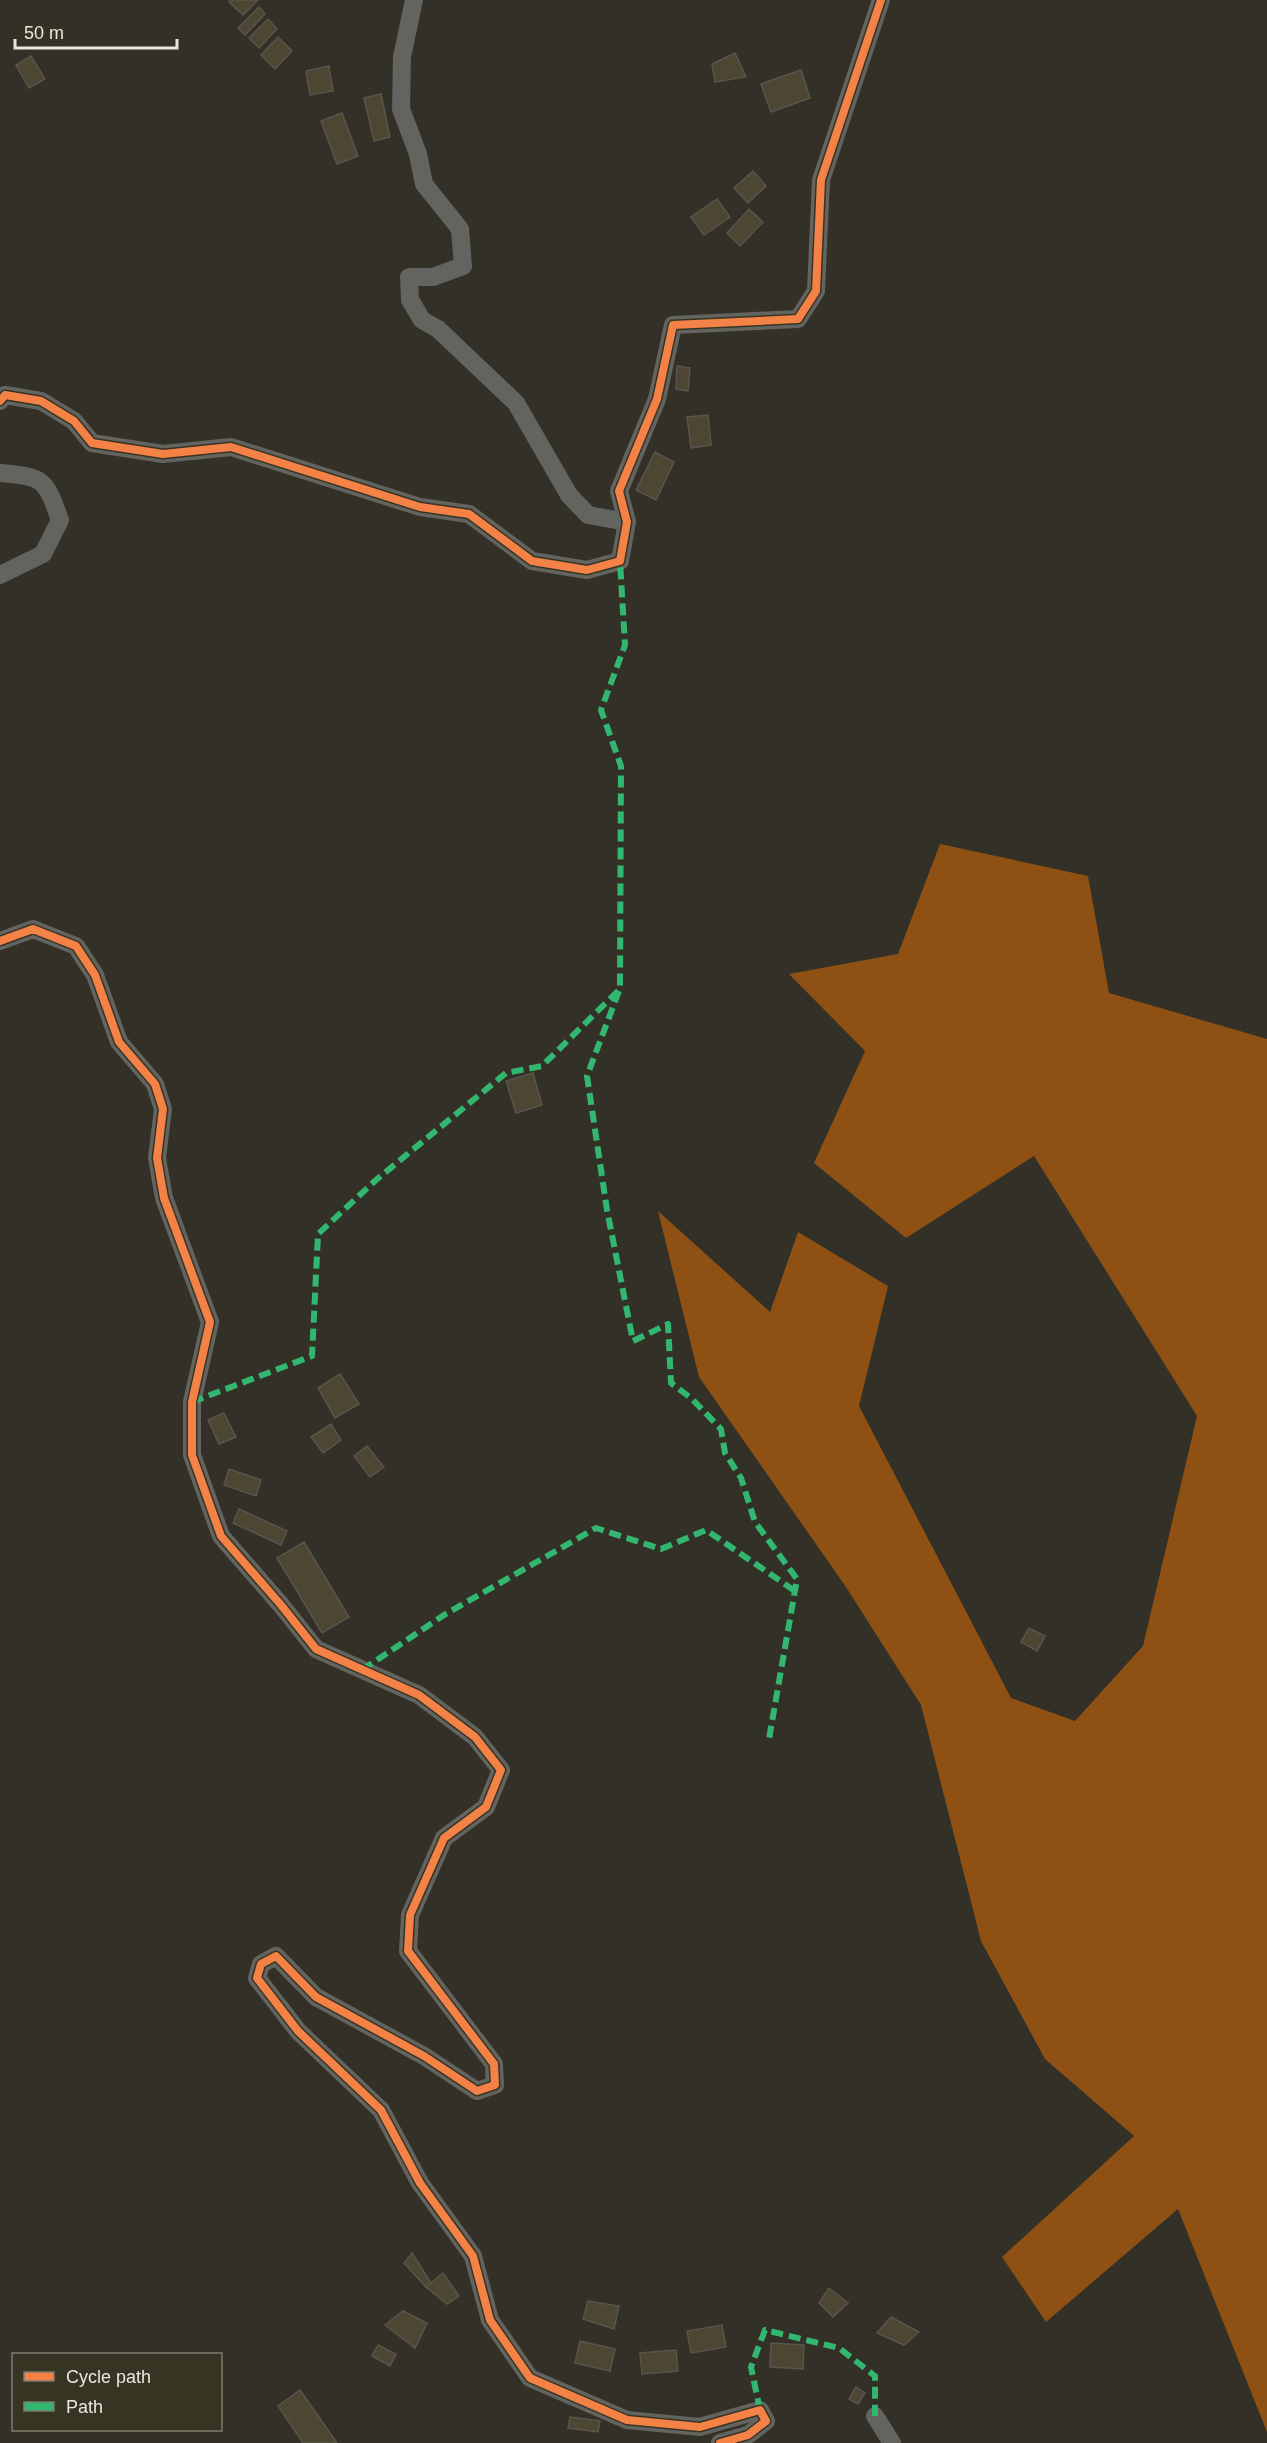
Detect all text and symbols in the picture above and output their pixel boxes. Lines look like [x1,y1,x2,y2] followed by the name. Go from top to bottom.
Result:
[15,12,177,50] scale bar
[24,23,64,43] text: 50 m
[12,2353,222,2431] legend
[66,2367,151,2387] text: Cycle path
[66,2397,103,2417] text: Path

